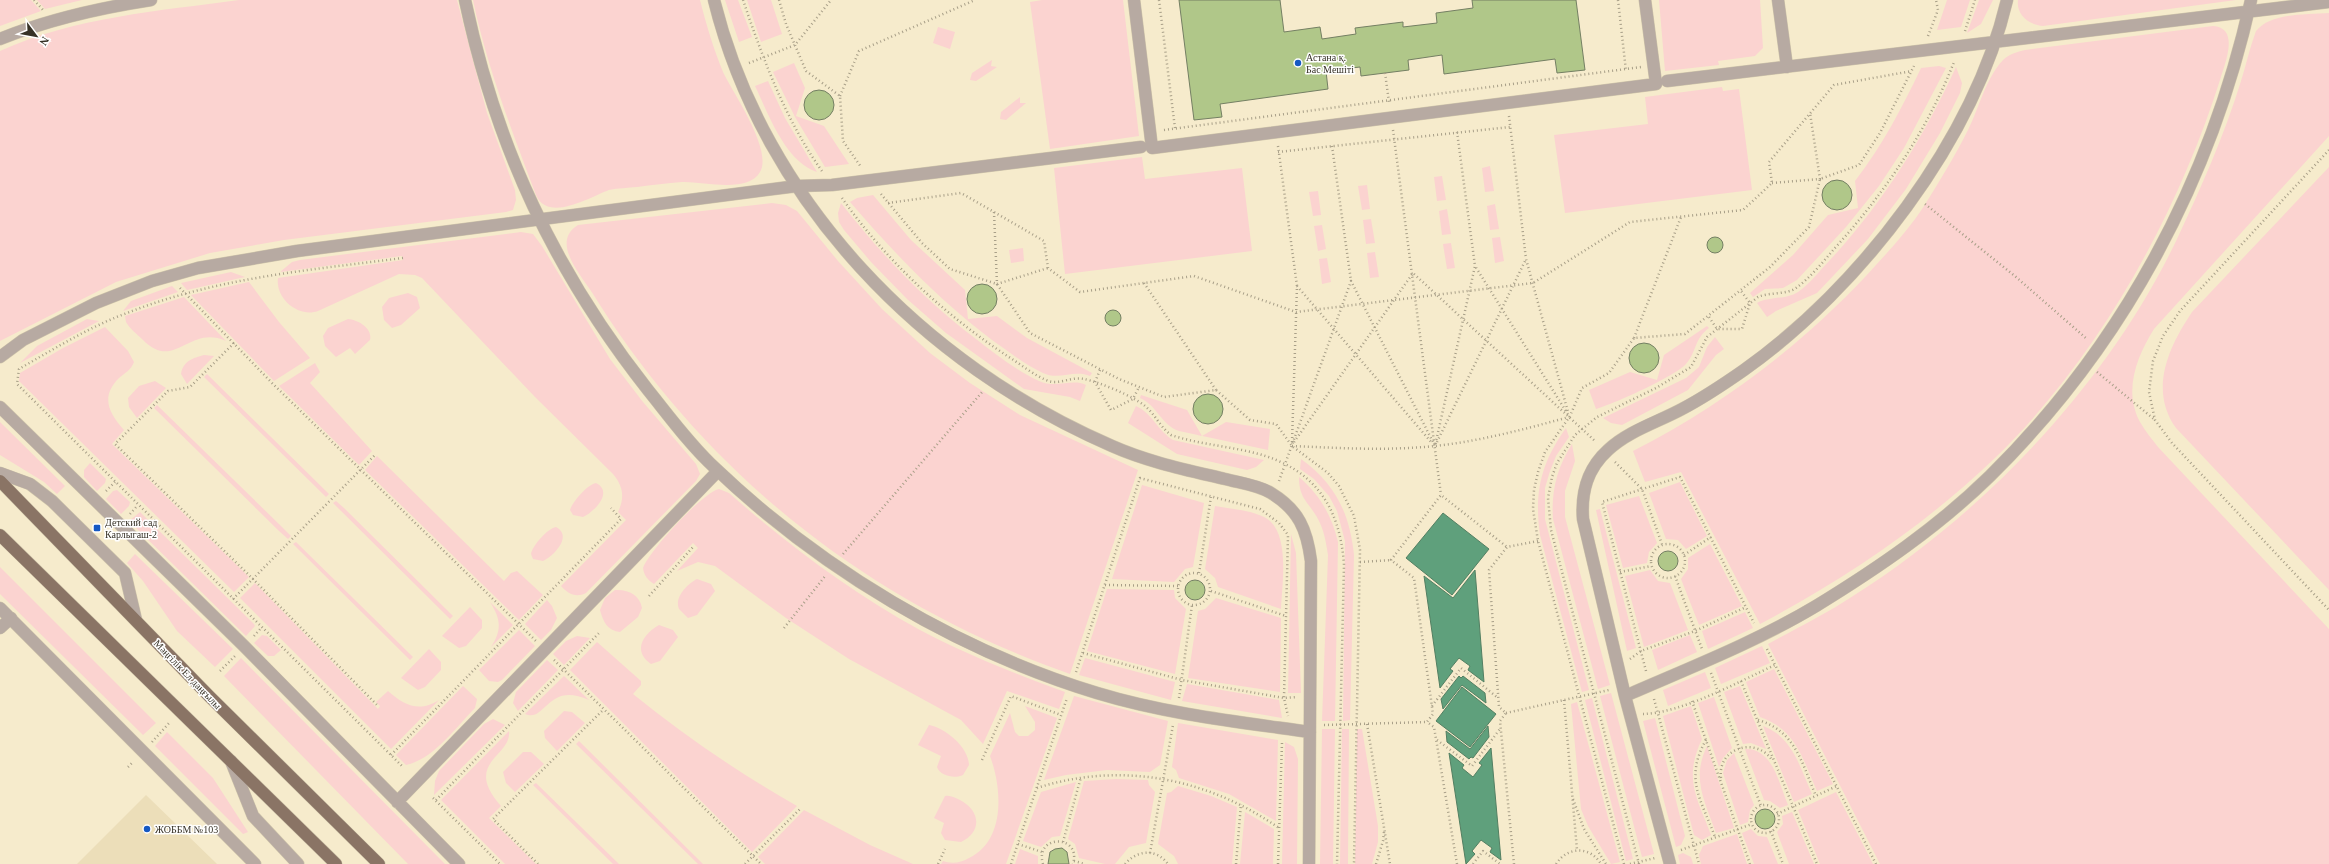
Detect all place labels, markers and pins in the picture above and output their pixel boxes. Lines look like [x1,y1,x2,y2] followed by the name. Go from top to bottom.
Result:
[1306,52,1354,75] place label: Астана қ. Бас Мешіті
[1293,58,1303,68] marker: Астана қ. Бас Мешіті
[105,517,157,540] place label: Детский сад Карлыгаш-2
[92,523,102,533] marker: Детский сад Карлыгаш-2
[142,824,152,834] marker: ЖОББМ №103
[155,824,218,835] place label: ЖОББМ №103

